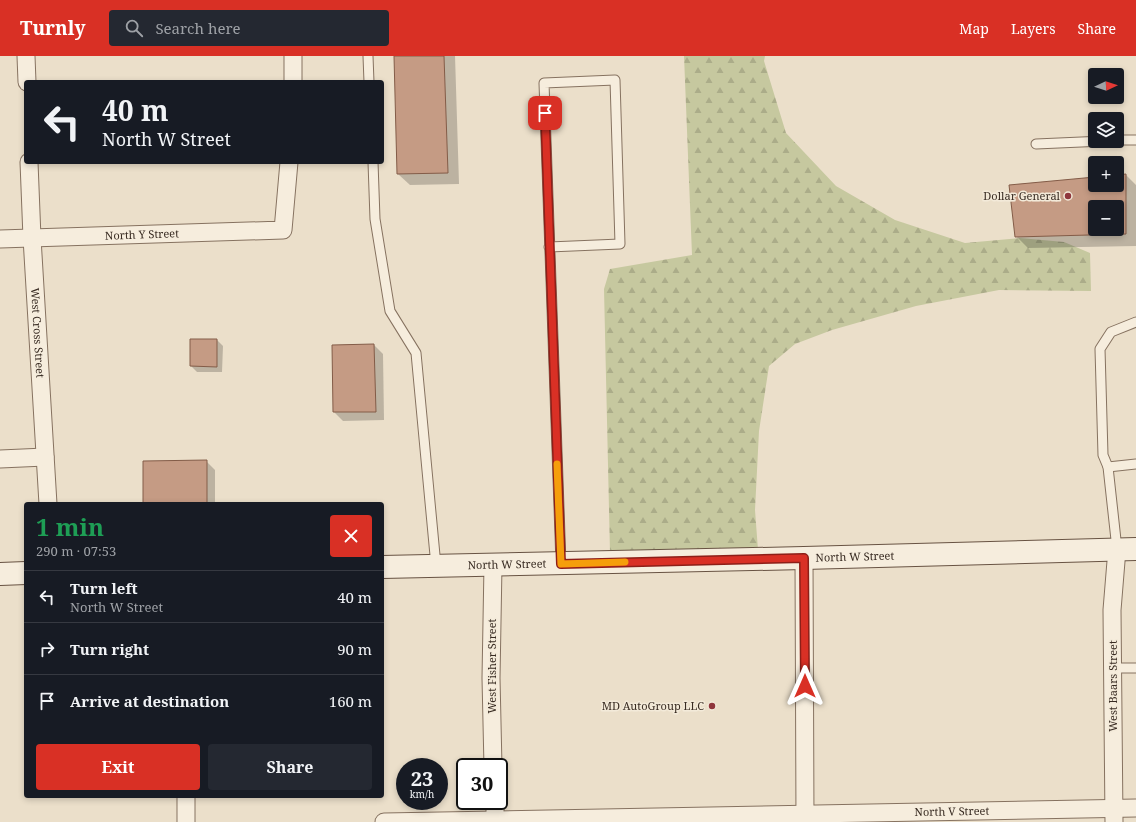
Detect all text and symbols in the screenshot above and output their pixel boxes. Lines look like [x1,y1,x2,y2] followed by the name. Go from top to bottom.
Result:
[109,10,389,46] search box
[20,15,85,41] text: Turnly
[123,17,145,39] icon: search
[155,18,241,38] text: Search here
[959,19,989,38] text: Map
[1011,19,1056,38] text: Layers
[1078,19,1116,38] text: Share
[1088,68,1124,104] north arrow
[1088,68,1124,236] map controls
[102,91,169,129] text: 40 m
[36,96,88,148] icon: left
[528,96,562,130] pin
[534,102,556,124] icon: arrive
[1088,112,1124,148] button: layers
[102,127,231,151] text: North W Street
[1088,156,1124,192] button: +
[983,188,1061,203] place label: Dollar General
[1063,191,1073,201] marker: Dollar General
[1088,200,1124,236] button: −
[105,225,179,243] street label: North Y Street
[28,287,48,378] street label: West Cross Street
[36,510,104,543] text: 1 min
[330,515,372,557] button: close
[36,542,116,560] text: 290 m · 07:53
[815,548,895,565] street label: North W Street
[467,555,547,572] street label: North W Street
[70,578,138,598] text: Turn left
[36,586,58,608] icon: left
[337,587,372,607] text: 40 m
[70,598,163,616] text: North W Street
[484,618,499,714] street label: West Fisher Street
[36,638,58,660] icon: right
[70,639,149,659] text: Turn right
[337,639,372,659] text: 90 m
[1105,640,1120,732] street label: West Baars Street
[784,665,826,707] position arrow
[36,690,58,712] icon: arrive
[70,691,229,711] text: Arrive at destination
[329,691,372,711] text: 160 m
[602,698,704,713] place label: MD AutoGroup LLC
[707,701,717,711] marker: MD AutoGroup LLC
[36,744,200,790] button: Exit
[208,744,372,790] button: Share
[456,758,508,810] speed limit sign: 30
[411,765,433,792] text: 23
[410,787,434,801] text: km/h
[914,803,990,819] street label: North V Street

